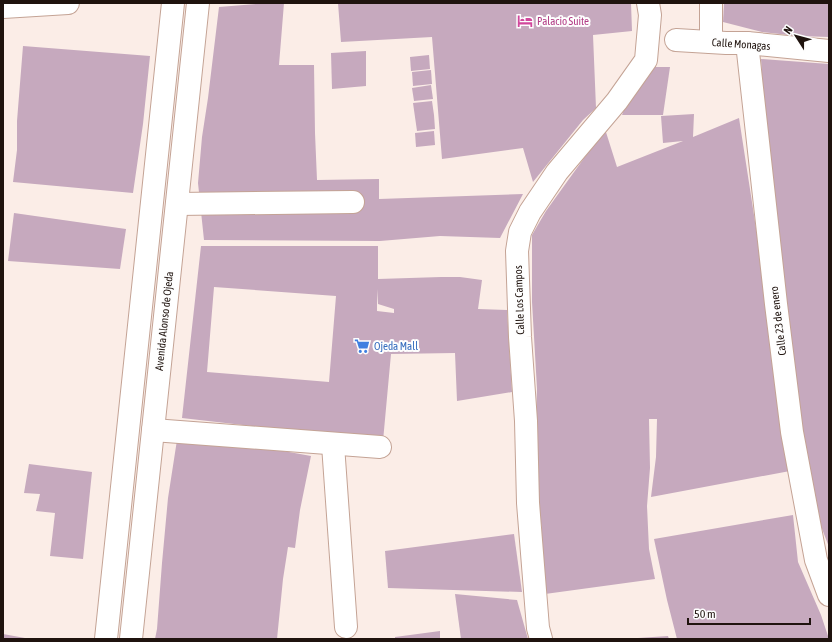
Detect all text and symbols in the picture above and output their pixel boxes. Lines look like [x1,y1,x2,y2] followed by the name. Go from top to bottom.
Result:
[516,12,534,30] hotel icon: Palacio Suite
[537,15,589,27] place label: Palacio Suite
[776,16,816,56] north arrow
[781,24,795,36] text: N
[711,36,771,52] street label: Calle Monagas
[512,265,526,335] street label: Calle Los Campos
[153,271,175,371] street label: Avenida Alonso de Ojeda
[768,286,788,356] street label: Calle 23 de enero
[353,337,371,355] supermarket icon: Ojeda Mall
[374,340,418,352] place label: Ojeda Mall
[688,600,810,626] scale bar
[694,607,716,621] text: 50 m

